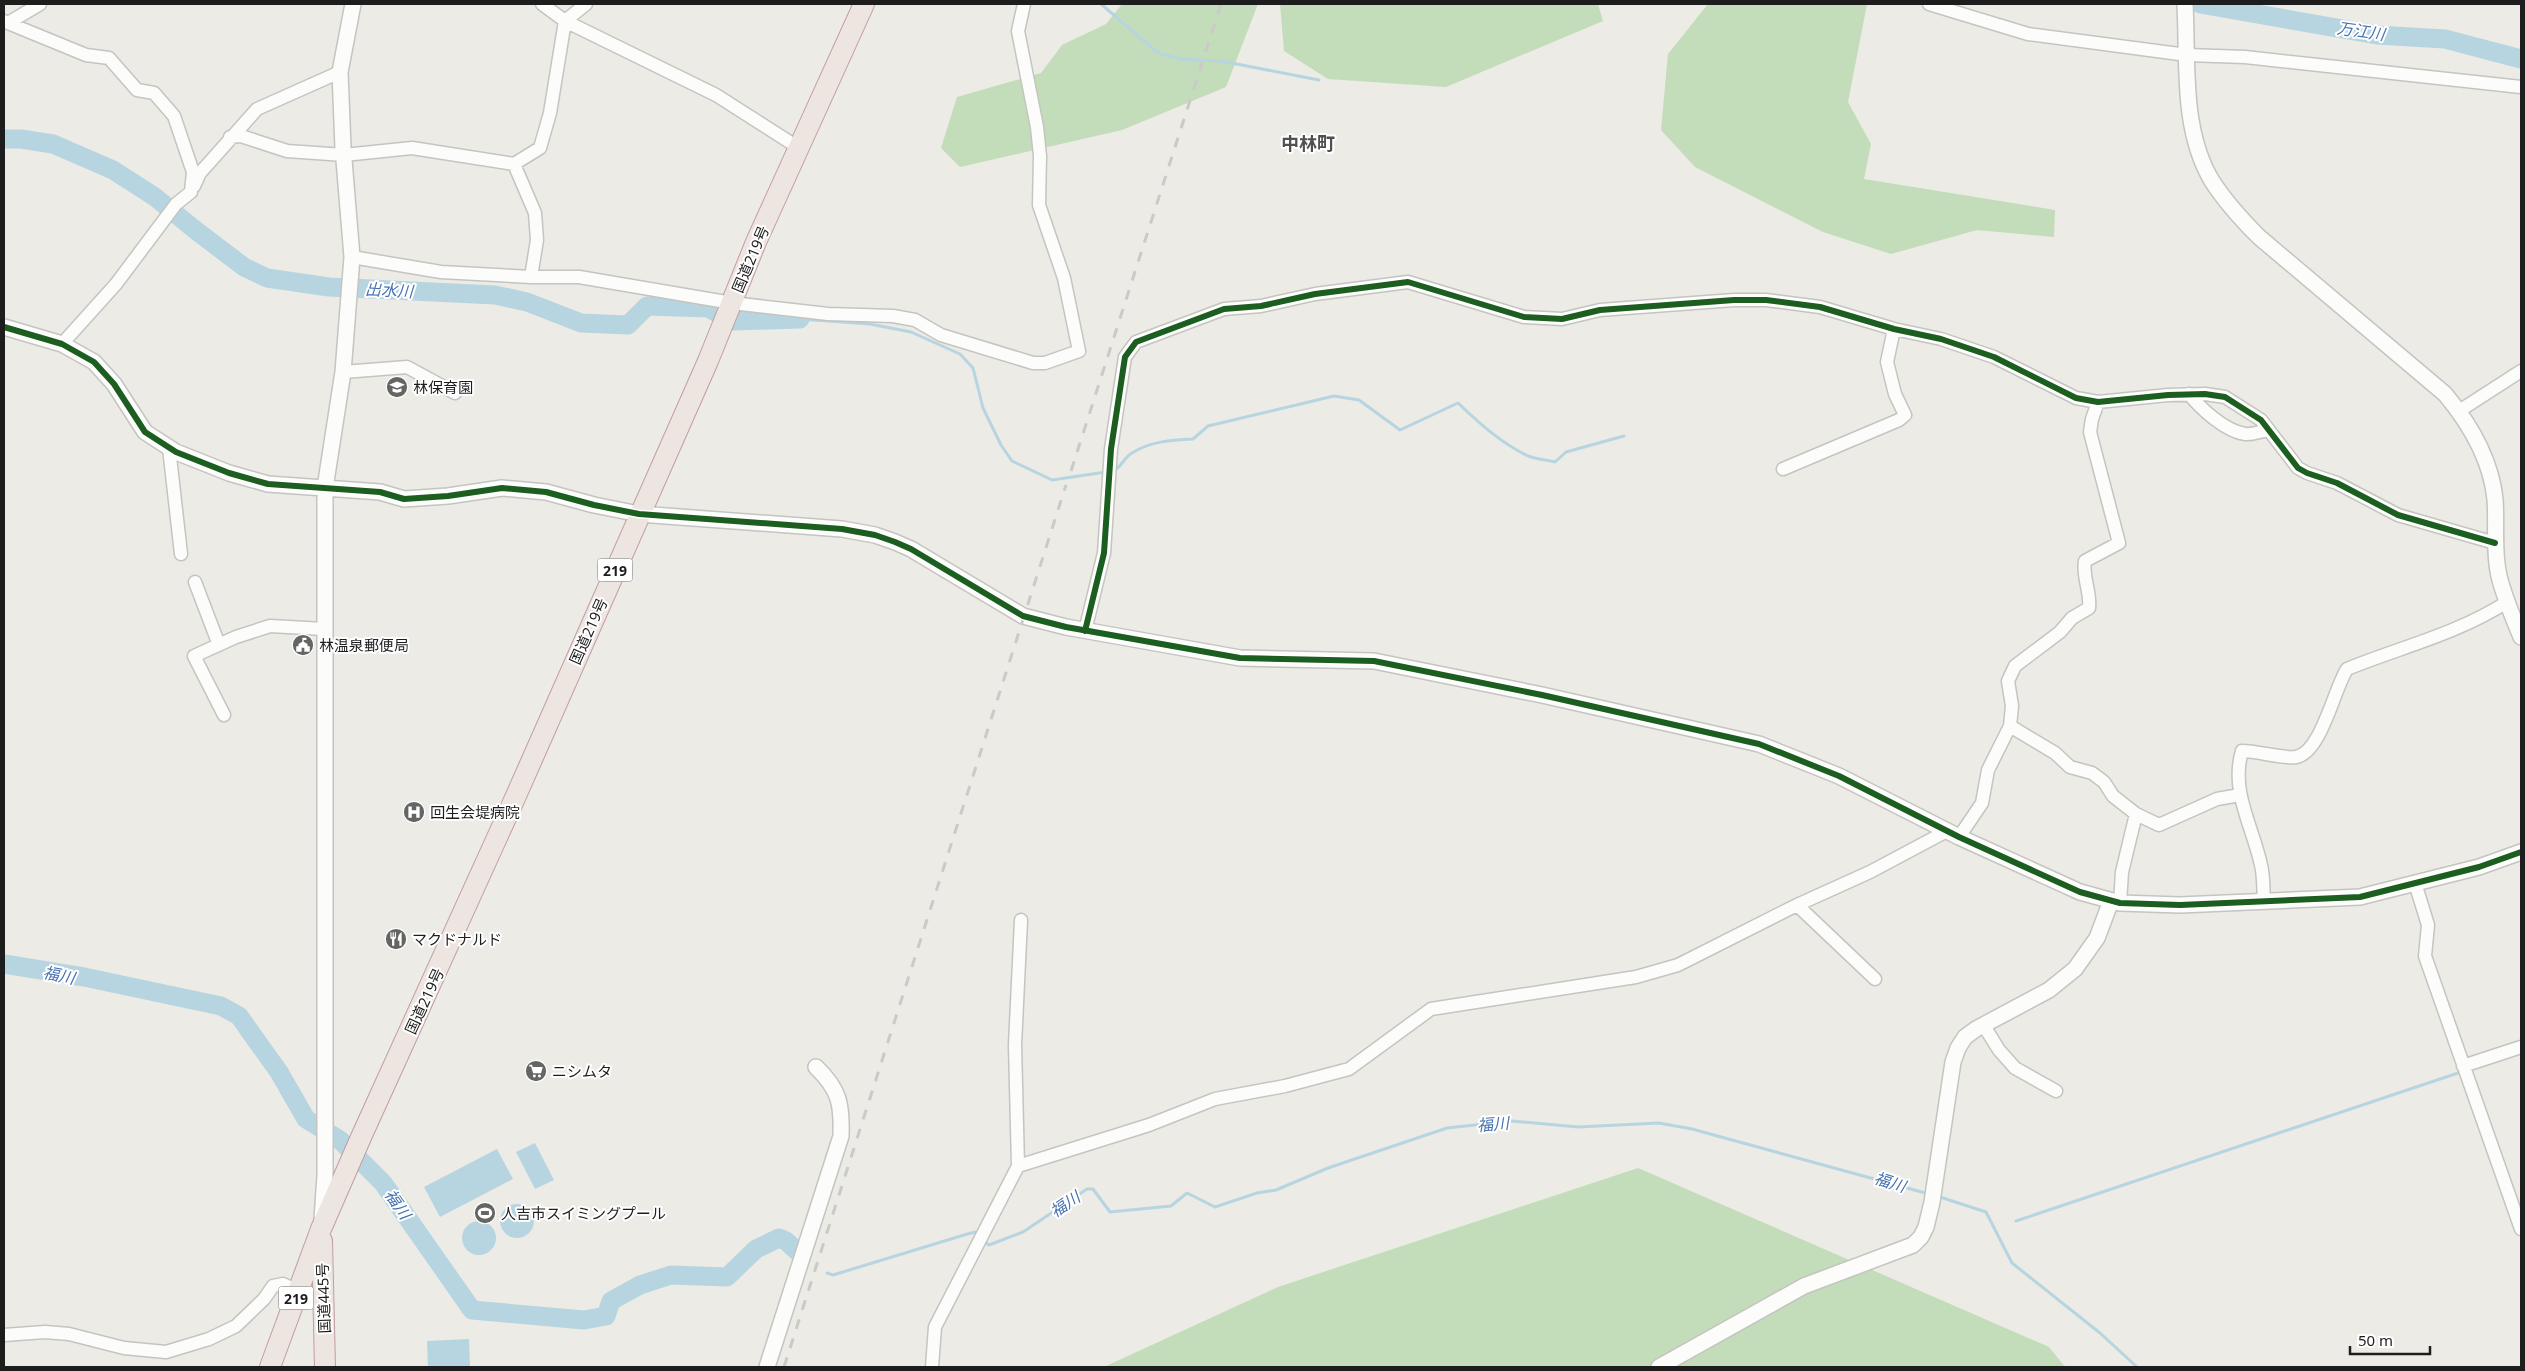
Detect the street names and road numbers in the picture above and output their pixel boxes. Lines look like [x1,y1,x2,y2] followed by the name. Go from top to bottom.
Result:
[727,223,773,295] street label: 国道219号
[598,558,632,582] road number: 219
[564,595,612,667] street label: 国道219号
[400,965,448,1037] street label: 国道219号
[312,1262,334,1334] street label: 国道445号
[278,1286,314,1310] road number: 219

